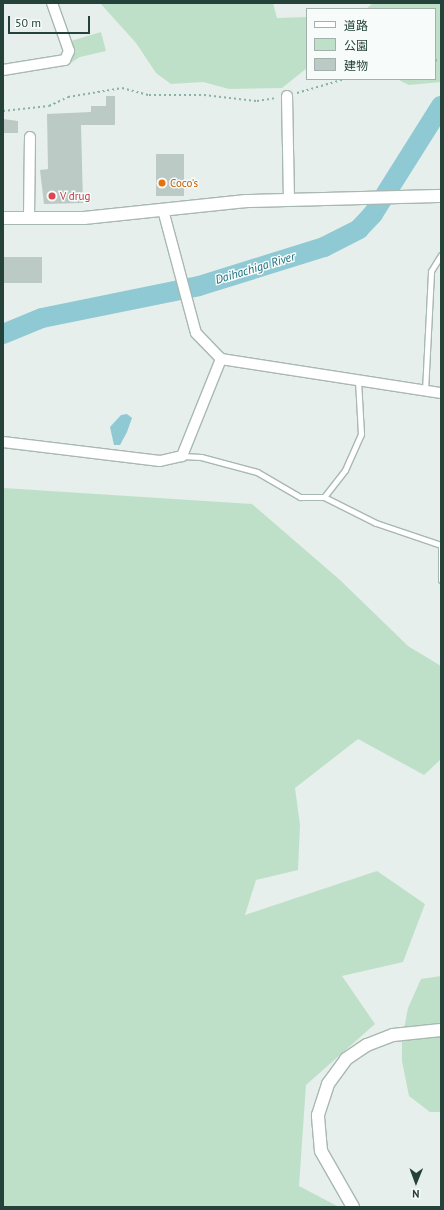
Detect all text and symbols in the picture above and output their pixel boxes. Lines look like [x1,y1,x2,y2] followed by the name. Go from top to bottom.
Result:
[10,8,92,34] scale bar
[306,8,436,80] legend
[15,15,41,30] text: 50 m
[344,18,368,33] text: 道路
[344,38,368,53] text: 公園
[344,58,368,73] text: 建物
[170,176,198,190] place label: Coco's
[157,178,167,188] marker: Coco's
[60,189,91,203] place label: V drug
[47,191,57,201] marker: V drug
[213,249,297,287] water label: Daihachiga River
[396,1162,436,1202] north arrow
[412,1187,420,1201] text: N

